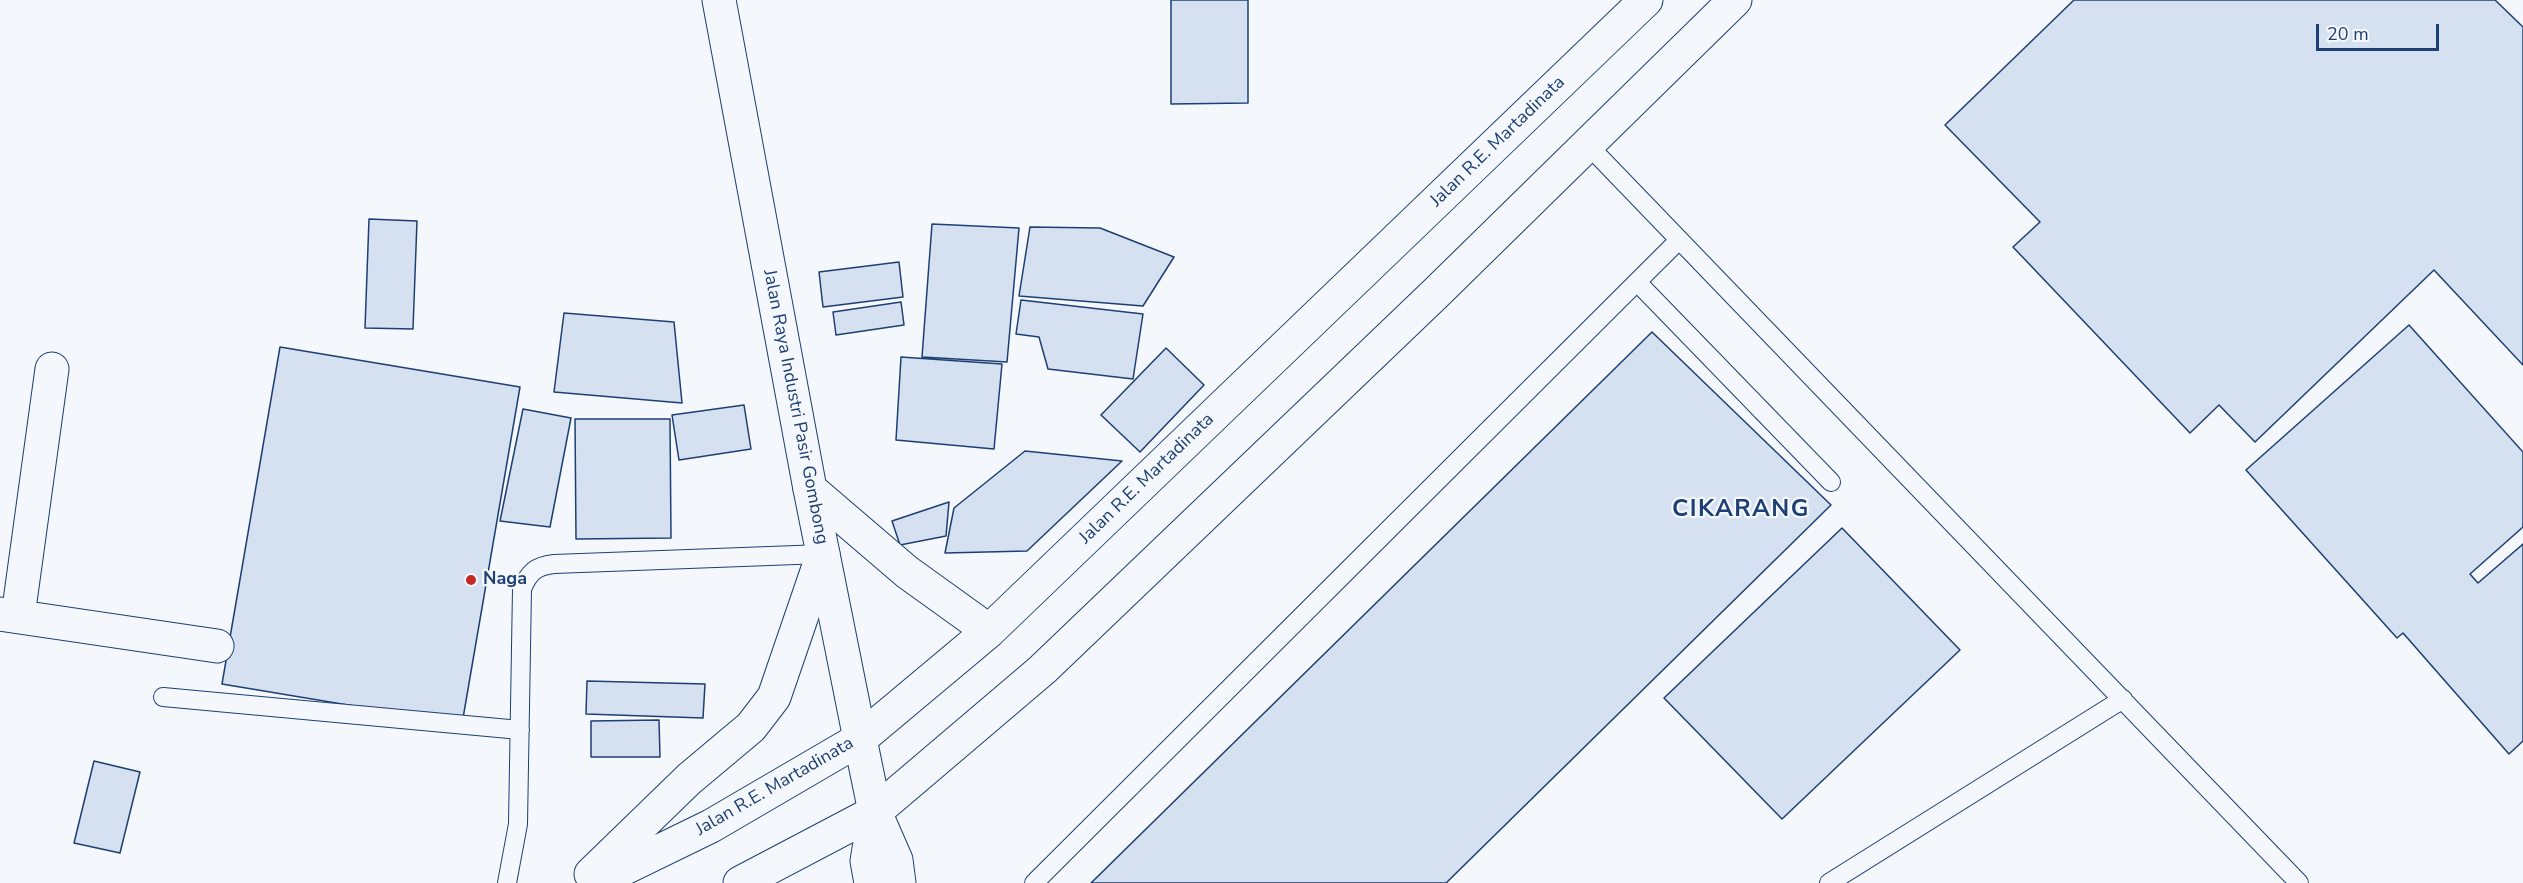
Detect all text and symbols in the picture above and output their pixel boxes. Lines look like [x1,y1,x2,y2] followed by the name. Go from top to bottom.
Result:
[2319,12,2442,50] scale bar
[2327,22,2369,46] text: 20 m
[1426,72,1570,212] street label: Jalan R.E. Martadinata
[758,268,832,546] street label: Jalan Raya Industri Pasir Gombong
[1075,409,1219,549] street label: Jalan R.E. Martadinata
[1672,496,1810,524] district label: CIKARANG
[483,569,527,591] place label: Naga
[464,573,478,587] marker: Naga
[692,733,858,841] street label: Jalan R.E. Martadinata

